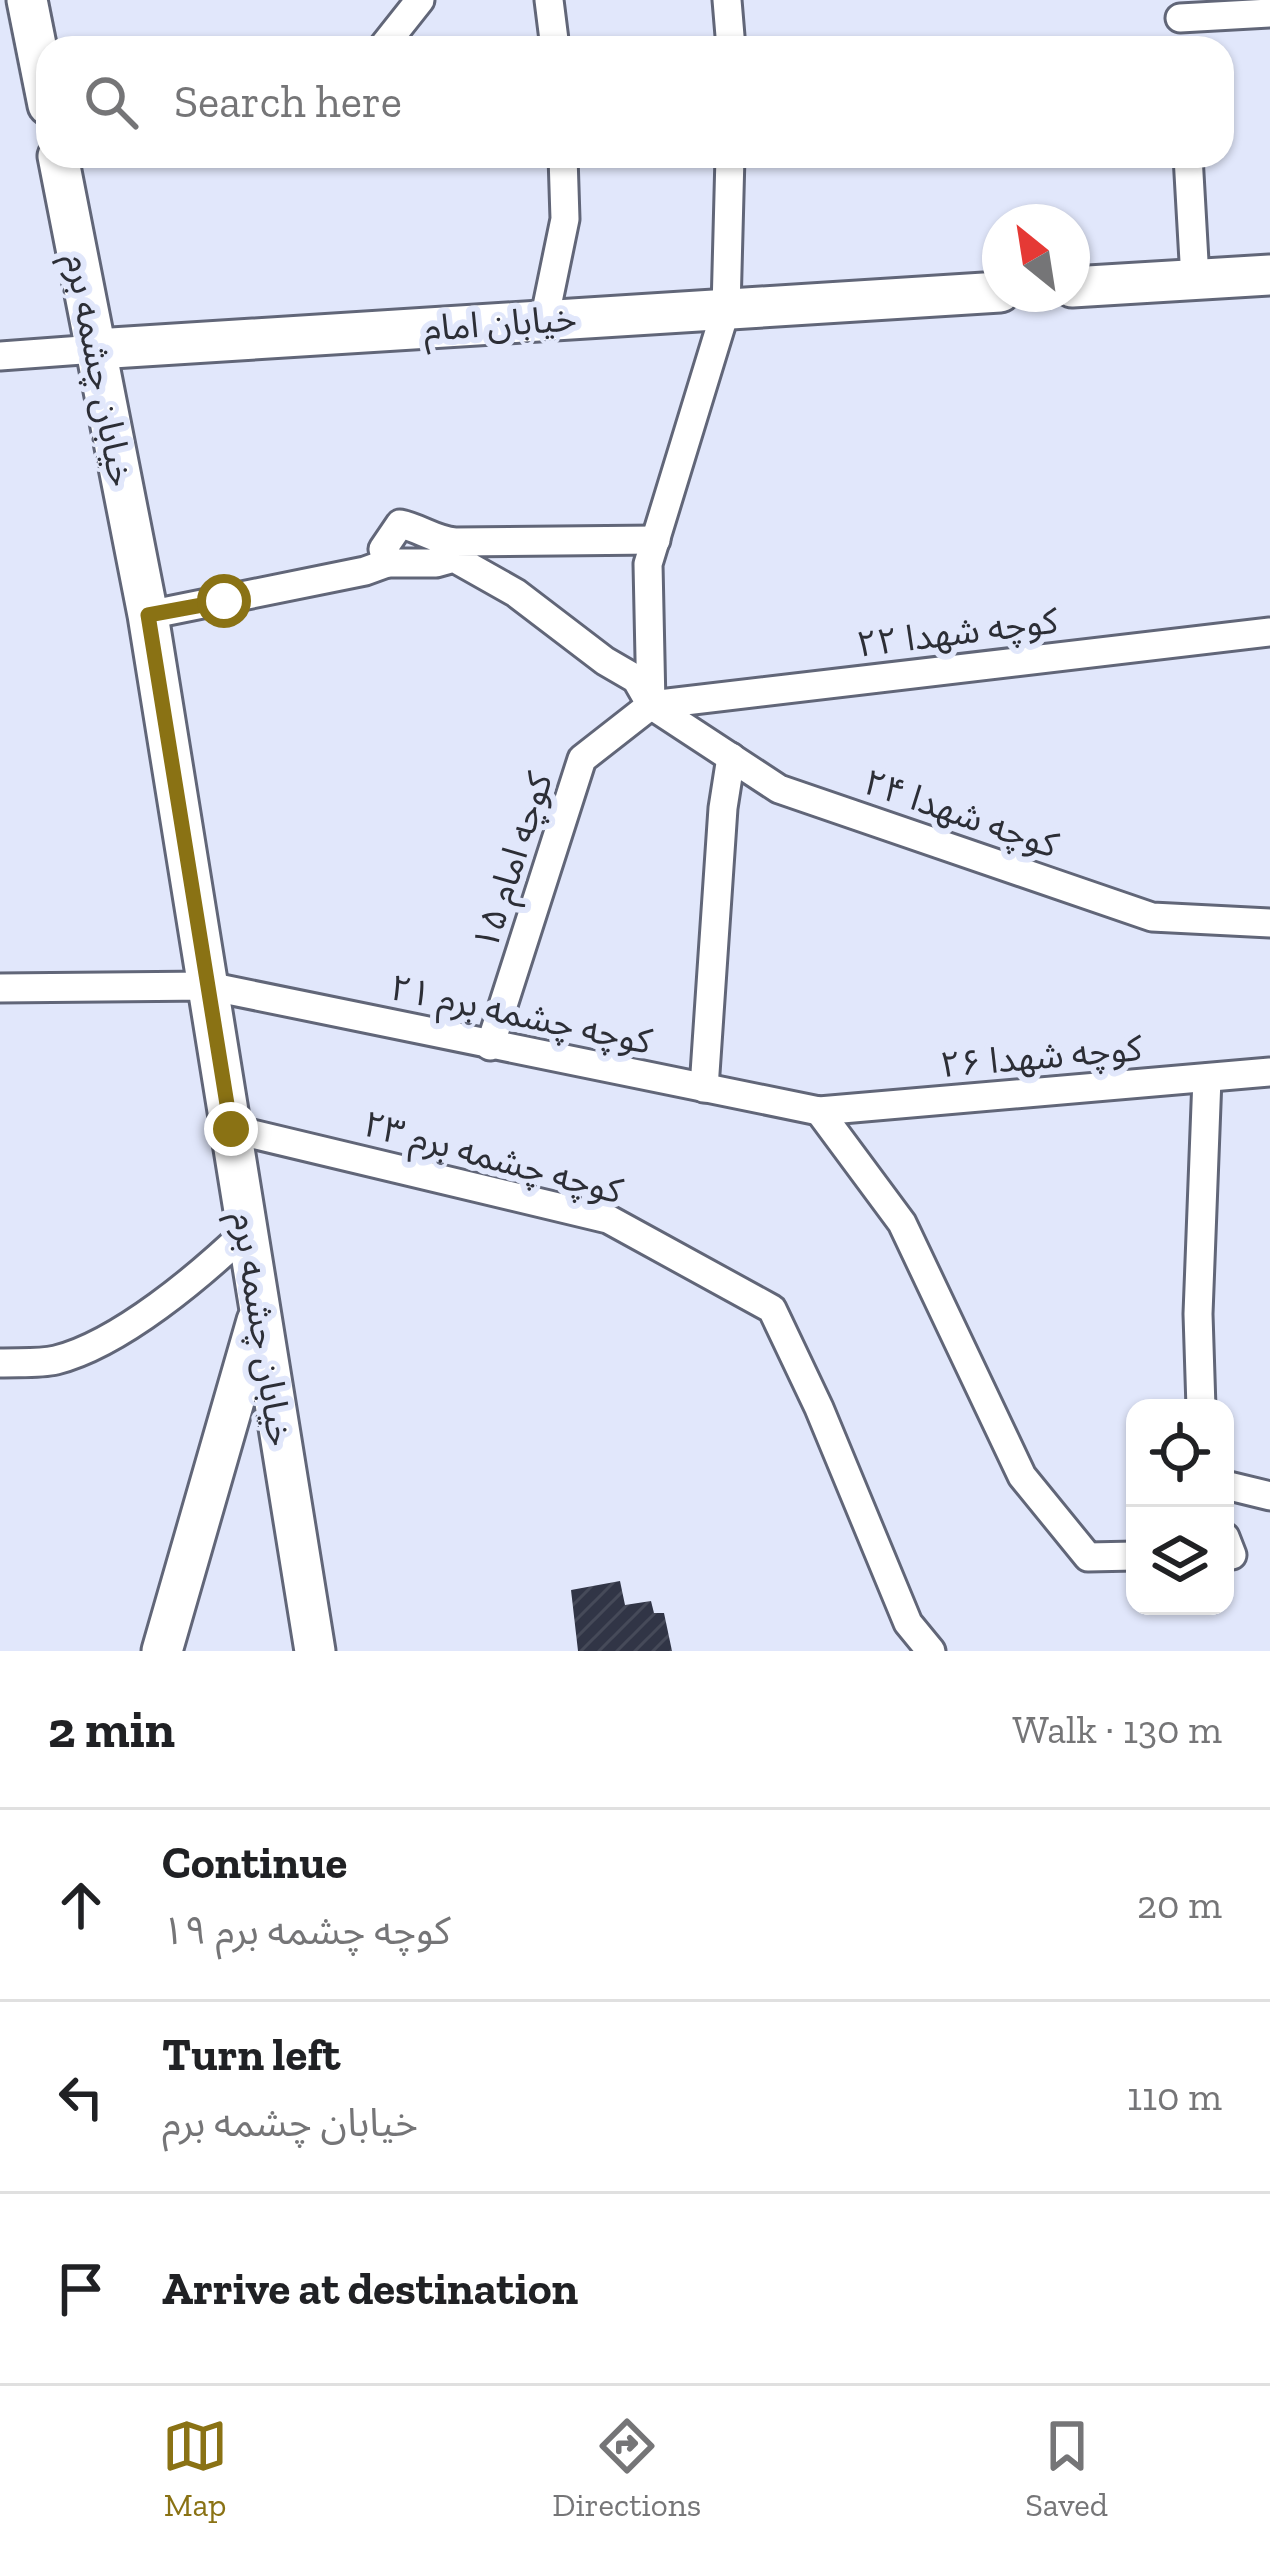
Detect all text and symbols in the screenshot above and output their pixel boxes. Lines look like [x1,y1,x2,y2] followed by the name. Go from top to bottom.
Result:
[36,36,1234,168] search box
[78,69,144,135] icon: search
[174,75,402,129] text: Search here
[982,204,1090,312] north arrow
[50,250,144,491] street label: خیابان چشمه برم
[422,296,578,356] street label: خیابان امام
[197,574,251,628] route start
[854,598,1061,668] street label: کوچه شهدا ۲۲
[858,760,1065,869] street label: کوچه شهدا ۲۴
[463,766,567,957] street label: کوچه امام ۱۵
[385,965,657,1069] street label: کوچه چشمه برم ۲۱
[938,1026,1145,1088] street label: کوچه شهدا ۲۶
[204,1102,258,1156] route end
[357,1102,628,1218] street label: کوچه چشمه برم ۲۳
[217,1209,303,1450] street label: خیابان چشمه برم
[1126,1399,1234,1615] map controls
[1126,1399,1234,1507] button: locate
[1126,1507,1234,1615] button: layers
[48,1699,175,1760] text: 2 min
[1012,1706,1222,1753] text: Walk · 130 m
[162,1836,347,1890] text: Continue
[48,1872,114,1938] icon: ahead
[1137,1881,1222,1928] text: 20 m
[162,1907,450,1954] text: کوچه چشمه برم ۱۹
[162,2028,340,2082] text: Turn left
[48,2064,114,2130] icon: left
[1127,2073,1222,2120] text: 110 m
[162,2099,418,2146] text: خیابان چشمه برم
[48,2256,114,2322] icon: arrive
[162,2262,578,2316] text: Arrive at destination
[162,2413,228,2524] tab: Map
[552,2413,701,2524] tab: Directions
[1025,2413,1108,2524] tab: Saved

